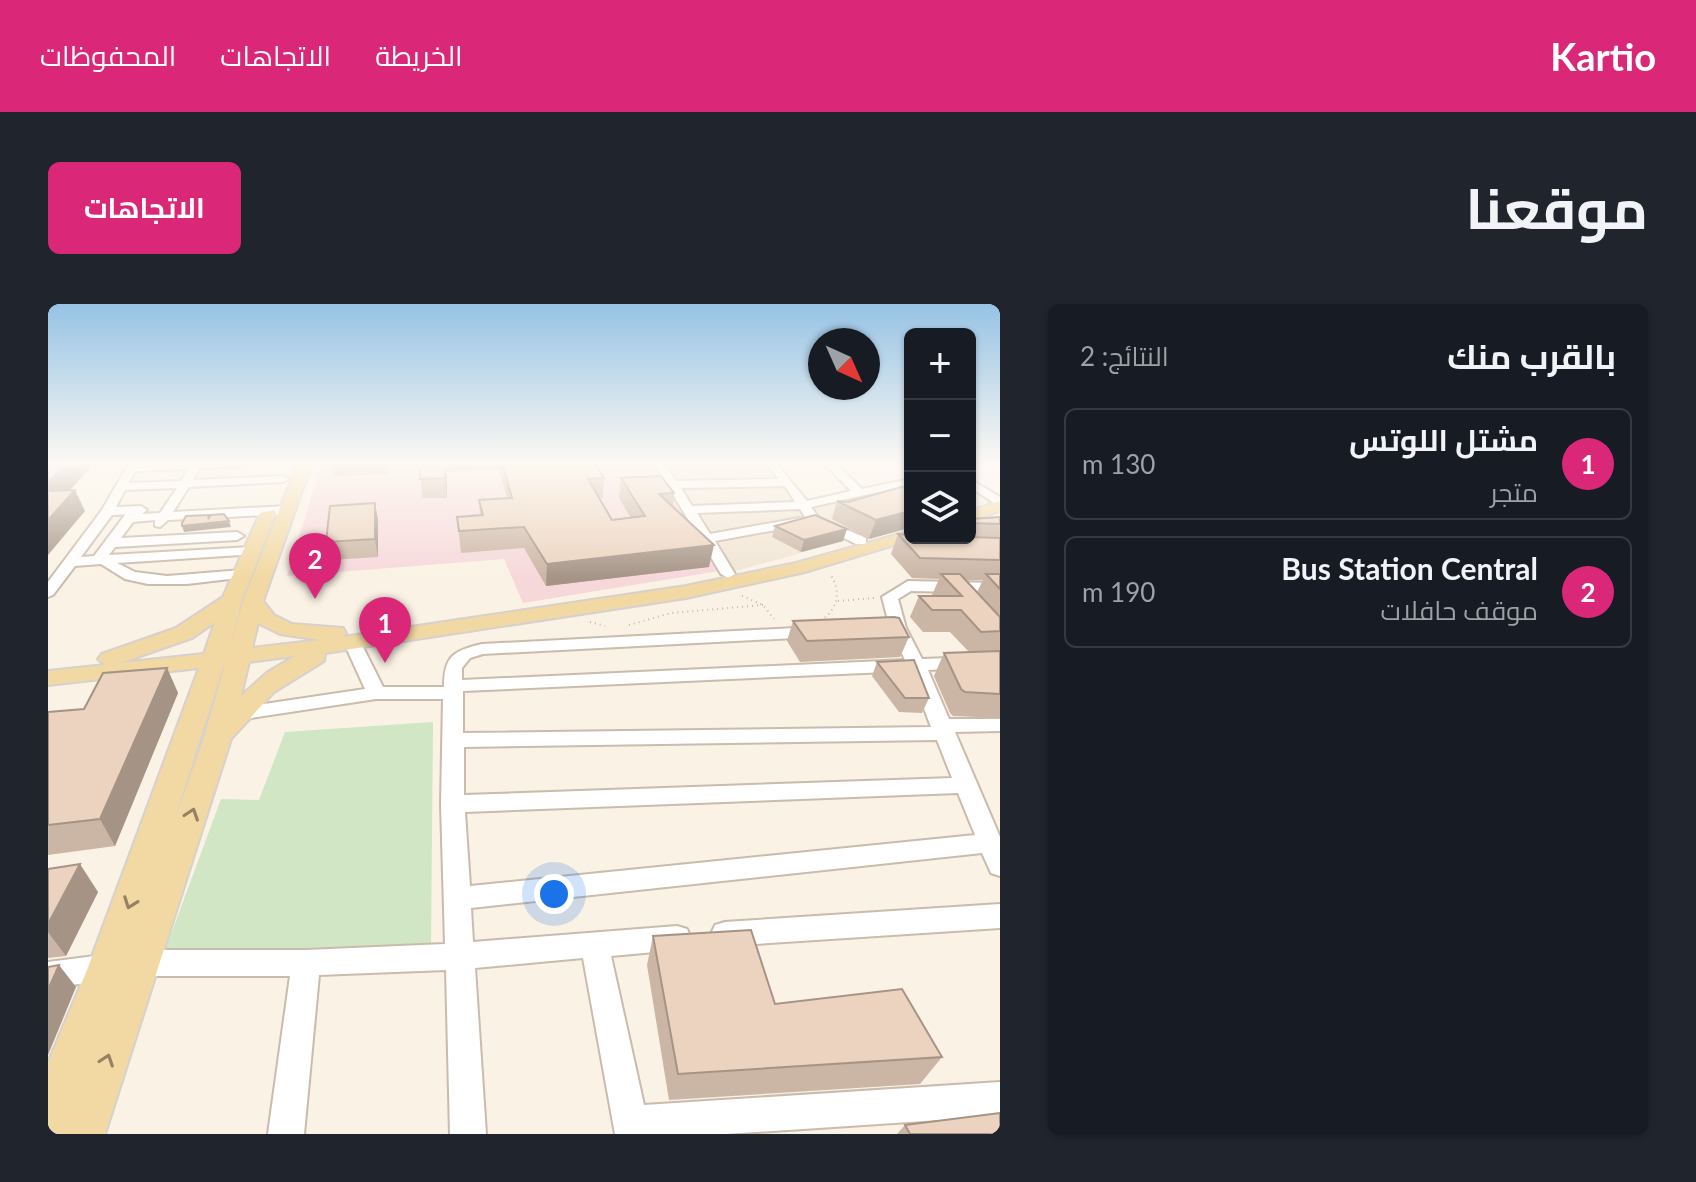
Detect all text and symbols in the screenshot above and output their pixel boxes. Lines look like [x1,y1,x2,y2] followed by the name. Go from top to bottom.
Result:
[1550,33,1656,79] text: Kartio
[40,38,176,72] text: المحفوظات
[220,38,331,72] text: الاتجاهات
[375,38,463,72] text: الخريطة
[48,162,241,254] button: الاتجاهات
[1465,174,1648,241] text: موقعنا
[808,328,880,400] north arrow
[904,328,976,544] map controls
[904,328,976,400] button: +
[1447,335,1616,376] text: بالقرب منك
[1080,340,1169,372] text: النتائج: 2
[904,400,976,472] button: −
[1349,421,1538,457] text: مشتل اللوتس
[1082,448,1155,480] text: 130 m
[1580,448,1596,480] text: 1
[904,472,976,544] button: layers
[1490,476,1538,508] text: متجر
[289,533,341,599] pin: 2
[1281,550,1538,586] text: Bus Station Central
[1082,576,1155,608] text: 190 m
[1580,576,1596,608] text: 2
[1381,594,1538,626] text: موقف حافلات
[359,597,411,663] pin: 1
[182,808,199,822] one-way arrow
[534,874,574,914] your location
[123,896,140,910] one-way arrow
[98,1054,114,1068] one-way arrow

